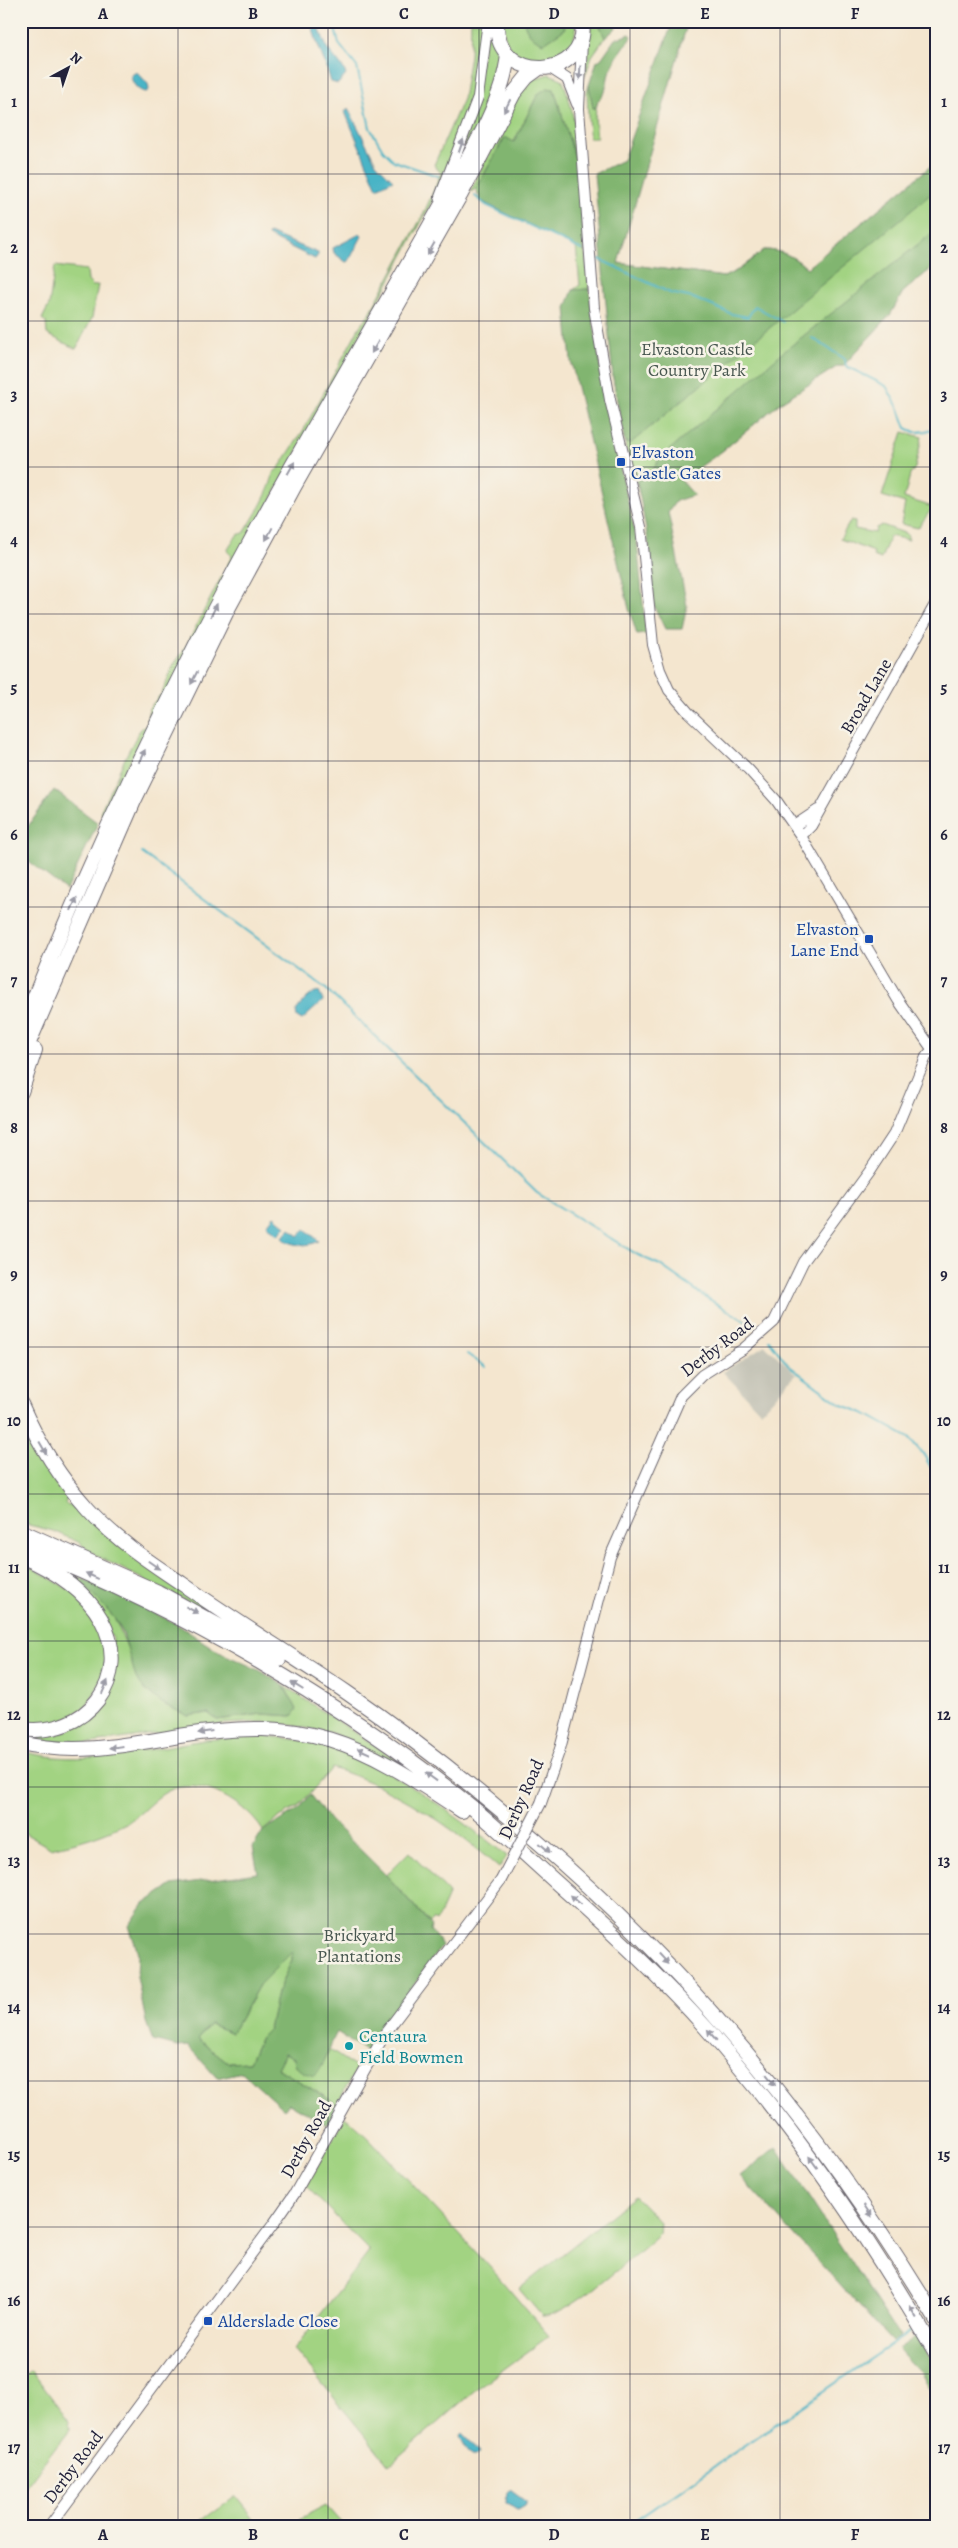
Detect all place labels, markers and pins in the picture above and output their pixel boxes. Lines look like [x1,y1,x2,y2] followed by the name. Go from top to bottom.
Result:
[631,440,721,485] place label: Elvaston Castle Gates
[615,456,627,468] marker: Elvaston Castle Gates
[790,917,859,962] place label: Elvaston Lane End
[863,933,875,945] marker: Elvaston Lane End
[359,2024,464,2069] place label: Centaura Field Bowmen
[343,2040,355,2052] marker: Centaura Field Bowmen
[217,2309,338,2333] place label: Alderslade Close
[202,2315,214,2327] marker: Alderslade Close

